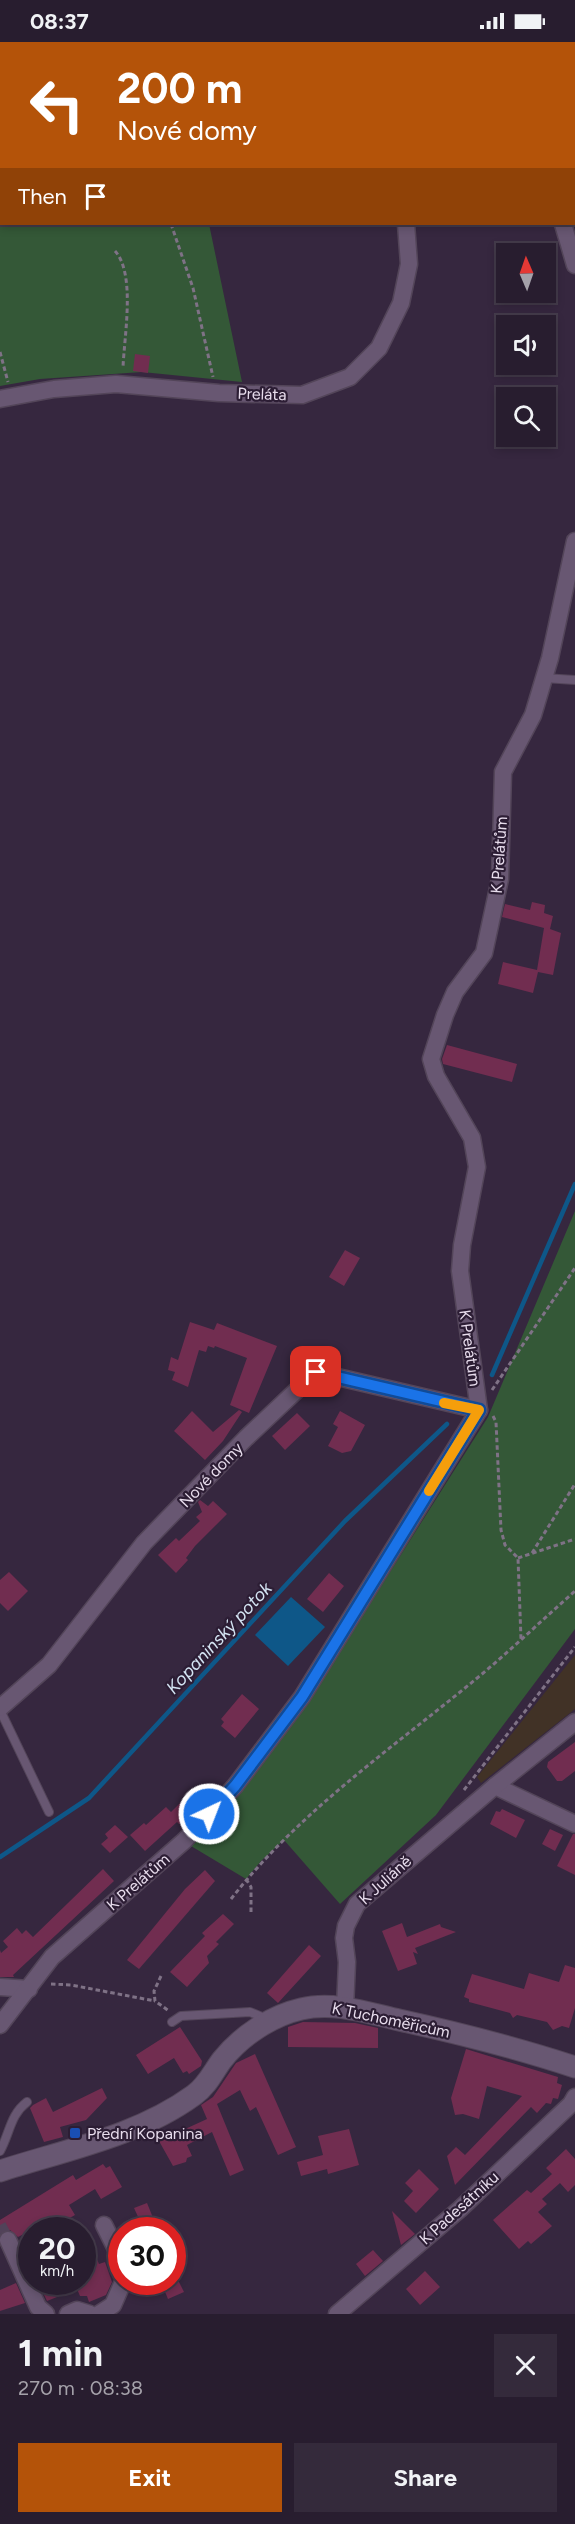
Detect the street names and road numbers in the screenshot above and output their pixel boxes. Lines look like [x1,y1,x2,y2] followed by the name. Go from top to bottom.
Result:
[237,384,287,404] street label: Preláta
[487,816,511,894] street label: K Prelátům
[455,1308,485,1388] street label: K Prelátům
[175,1438,247,1511] street label: Nové domy
[103,1849,173,1915] street label: K Prelátům
[355,1851,415,1908] street label: K Juliáně
[330,1998,452,2042] street label: K Tuchoměřicům
[415,2167,503,2249] street label: K Padesátníku

